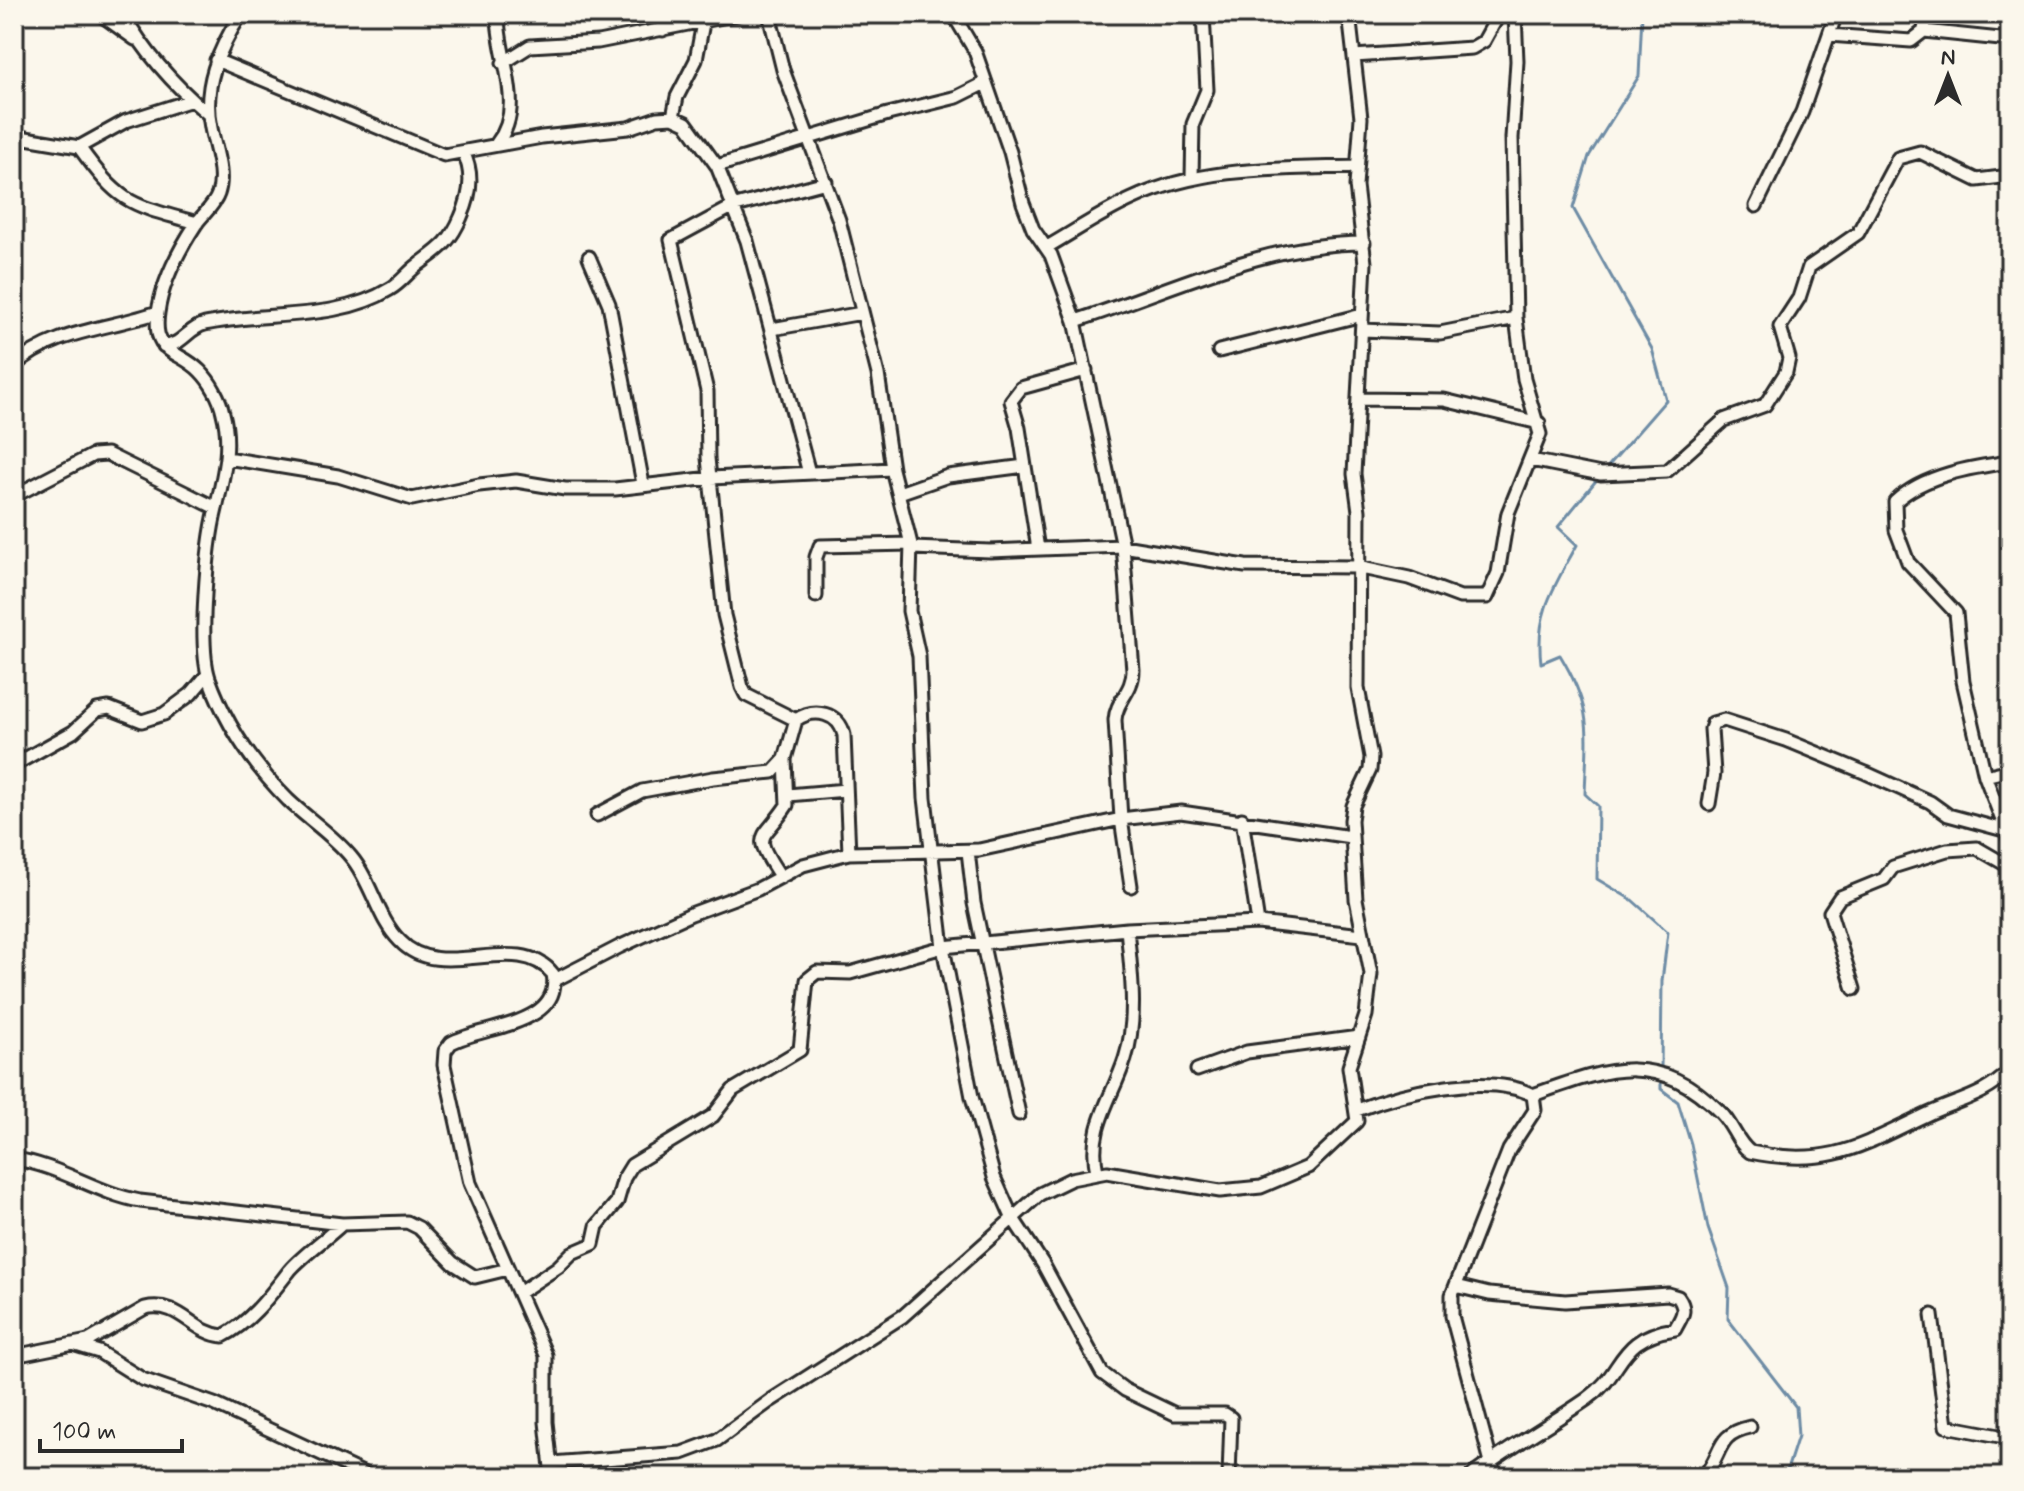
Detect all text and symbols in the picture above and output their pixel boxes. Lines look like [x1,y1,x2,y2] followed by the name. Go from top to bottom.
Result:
[1908,36,1988,116] north arrow
[1941,44,1955,72] text: N
[40,1403,182,1453] scale bar
[52,1417,116,1448] text: 100 m

